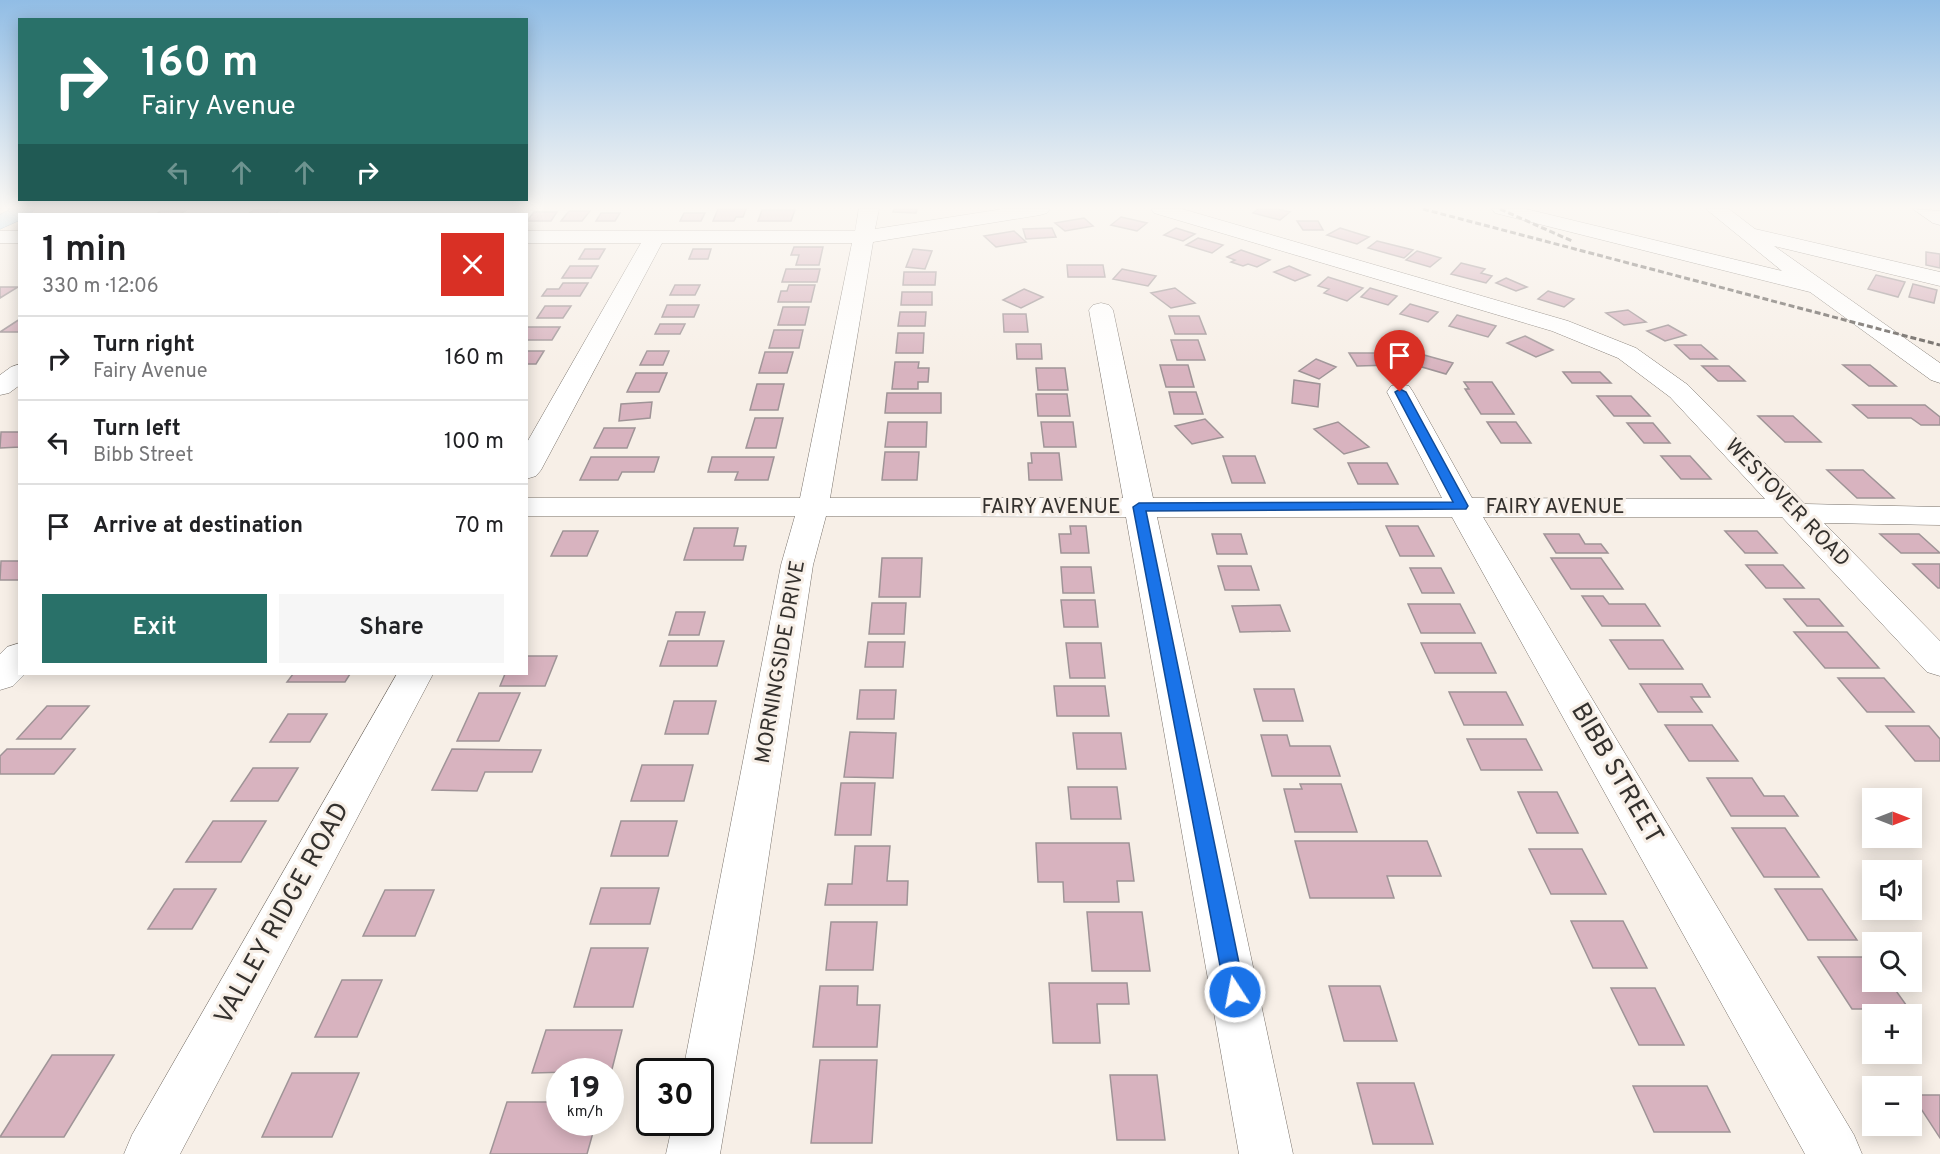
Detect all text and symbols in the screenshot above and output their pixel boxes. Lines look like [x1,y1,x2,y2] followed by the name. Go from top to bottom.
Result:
[141,38,259,91] text: 160 m
[42,42,120,120] icon: right
[141,90,296,124] text: Fairy Avenue
[162,156,195,189] icon: left
[225,156,258,189] icon: ahead
[288,156,321,189] icon: ahead
[351,156,384,189] icon: right
[42,228,127,274] text: 1 min
[441,233,504,296] button: close
[42,274,159,300] text: 330 m · 12:06
[1374,330,1425,392] pin
[93,332,195,359] text: Turn right
[1383,339,1416,372] icon: arrive
[42,342,75,375] icon: right
[445,345,504,372] text: 160 m
[93,359,208,385] text: Fairy Avenue
[93,416,181,443] text: Turn left
[42,426,75,459] icon: left
[444,429,504,456] text: 100 m
[1719,433,1855,573] street label: WESTOVER ROAD
[93,443,193,469] text: Bibb Street
[981,494,1121,521] street label: FAIRY AVENUE
[1485,494,1625,521] street label: FAIRY AVENUE
[42,510,75,543] icon: arrive
[93,513,303,540] text: Arrive at destination
[455,513,504,540] text: 70 m
[750,558,812,766] street label: MORNINGSIDE DRIVE
[42,594,267,663] button: Exit
[279,594,504,663] button: Share
[1562,697,1670,851] street label: BIBB STREET
[1862,788,1922,848] north arrow
[1862,788,1922,1136] map controls
[208,797,358,1031] street label: VALLEY RIDGE ROAD
[1862,860,1922,920] button: sound
[1862,932,1922,992] button: search
[1203,960,1267,1024] position arrow
[1862,1004,1922,1064] button: +
[636,1058,714,1136] speed limit sign: 30
[570,1071,600,1108] text: 19
[1862,1076,1922,1136] button: −
[567,1103,603,1122] text: km/h

